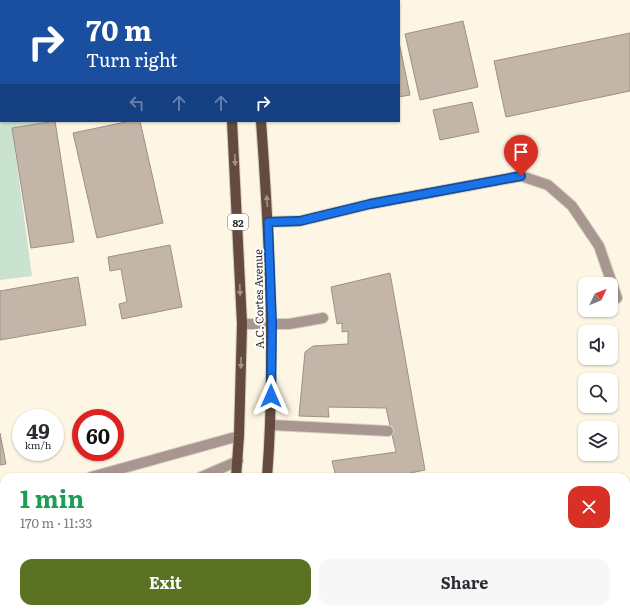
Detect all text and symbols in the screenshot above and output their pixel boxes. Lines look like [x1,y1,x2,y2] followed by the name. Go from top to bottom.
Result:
[86,8,152,50] text: 70 m
[20,16,72,68] icon: right
[86,46,177,73] text: Turn right
[126,92,148,114] icon: left
[168,92,190,114] icon: ahead
[210,92,232,114] icon: ahead
[252,92,274,114] icon: right
[504,135,538,176] pin
[510,141,532,163] icon: arrive
[231,154,238,166] one-way arrow
[264,195,271,207] one-way arrow
[228,214,248,230] road number: 82
[249,249,267,349] street label: A.C. Cortes Avenue
[578,277,618,317] north arrow
[578,277,618,461] map controls
[237,284,244,296] one-way arrow
[578,325,618,365] button: sound
[238,357,244,370] one-way arrow
[578,373,618,413] button: search
[250,375,292,417] position arrow
[72,409,124,461] speed limit sign: 60
[26,415,50,445] text: 49
[578,421,618,461] button: layers
[25,437,51,452] text: km/h
[20,480,84,515] text: 1 min
[568,486,610,528] button: close
[20,513,92,532] text: 170 m · 11:33
[20,559,311,605] button: Exit
[319,559,610,605] button: Share

